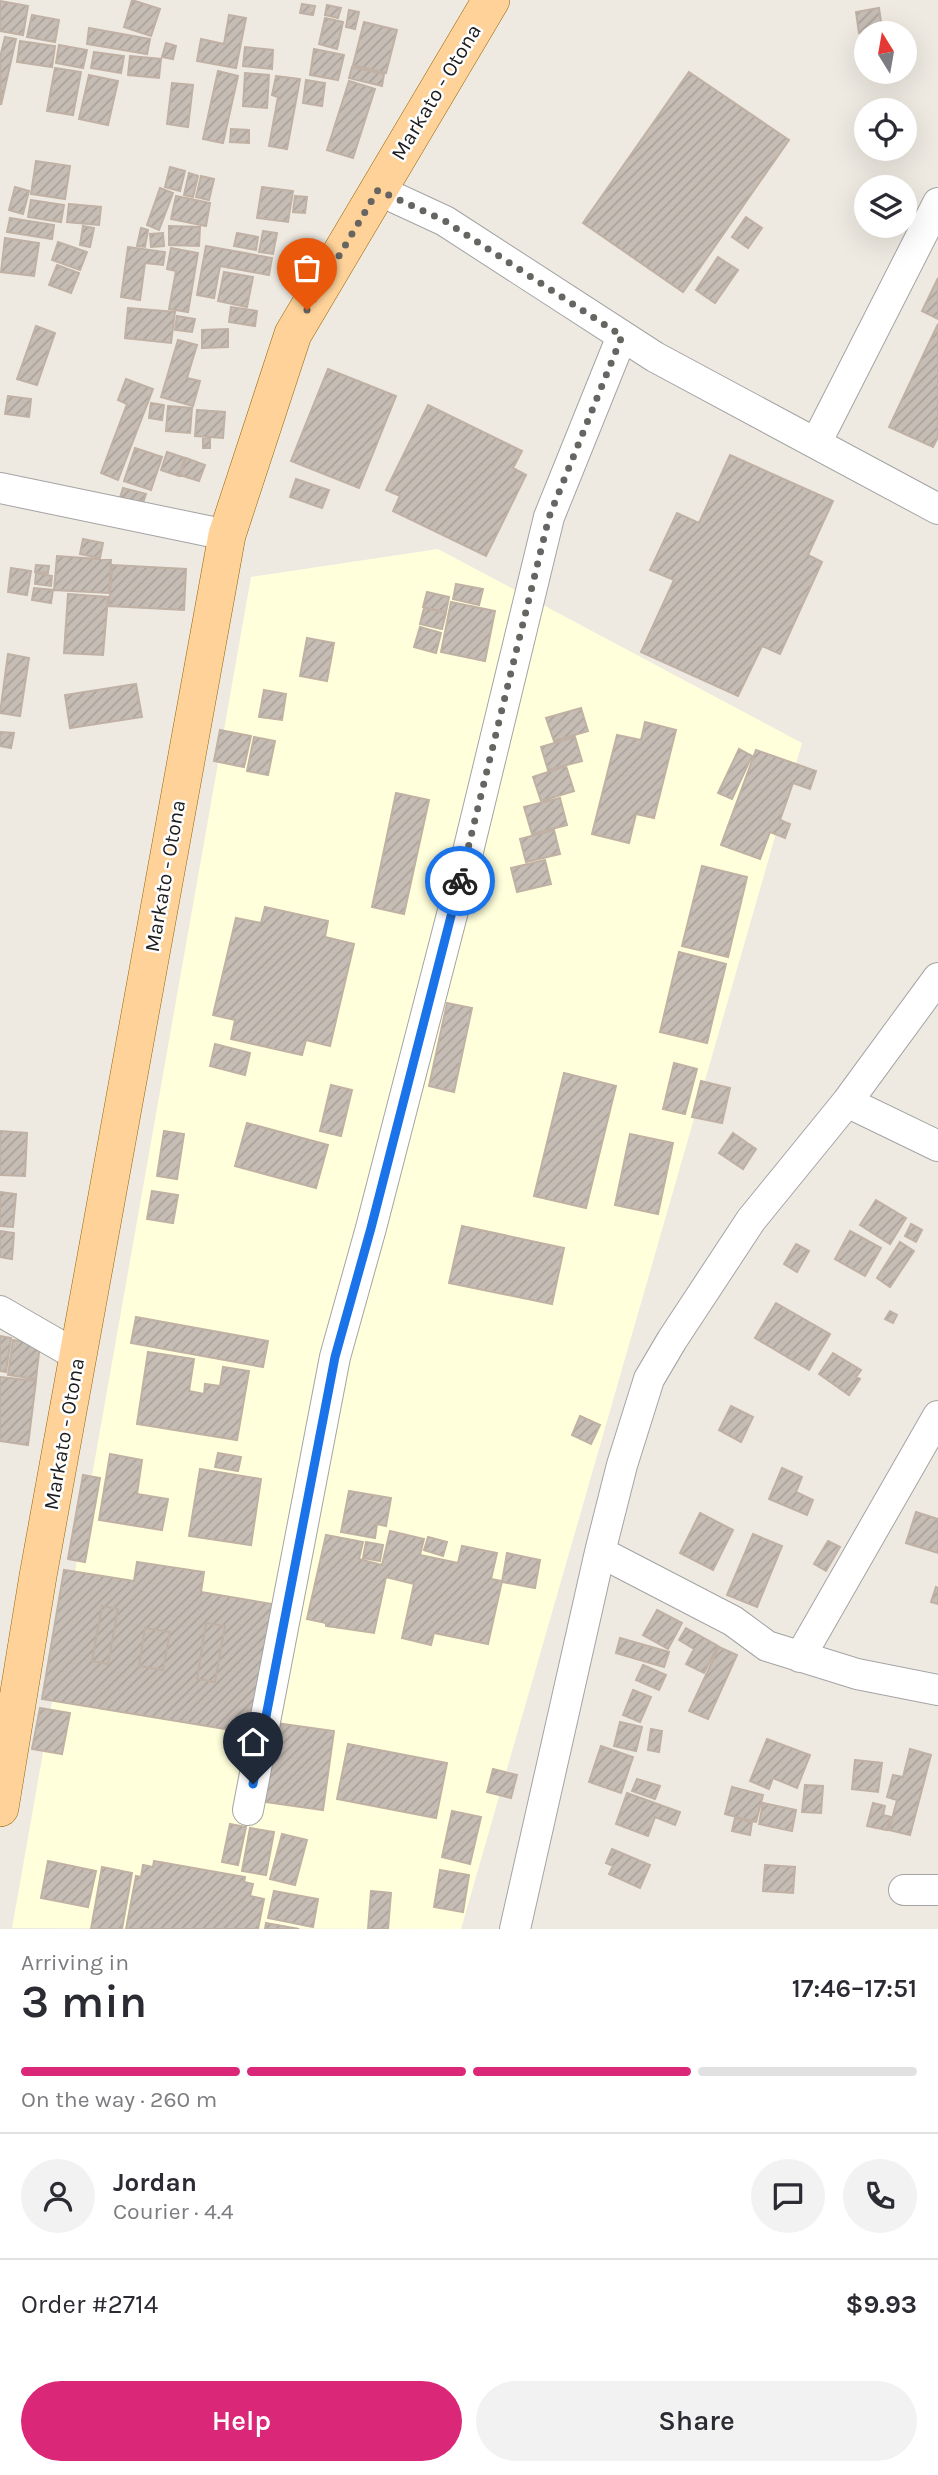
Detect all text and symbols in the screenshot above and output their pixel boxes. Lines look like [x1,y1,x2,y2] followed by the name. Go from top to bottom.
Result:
[386,20,486,164] street label: Markato - Otona
[854,21,917,84] north arrow
[854,21,917,238] map controls
[854,98,917,161] button: locate
[854,175,917,238] button: layers
[277,238,337,310] pin
[288,249,326,287] icon: bag
[140,798,190,954] street label: Markato - Otona
[425,846,495,916] courier
[441,862,479,900] icon: bike
[39,1356,89,1512] street label: Markato - Otona
[223,1712,283,1784] pin
[234,1723,272,1761] icon: home
[21,1949,129,1976] text: Arriving in
[792,1973,917,2004] text: 17:46–17:51
[21,1975,147,2029] text: 3 min
[21,2086,217,2113] text: On the way · 260 m
[21,2159,95,2233] button: person
[751,2159,825,2233] button: chat
[843,2159,917,2233] button: phone
[113,2167,197,2198] text: Jordan
[113,2198,234,2225] text: Courier · 4.4
[21,2289,158,2320] text: Order #2714
[846,2289,917,2320] text: $9.93
[21,2381,462,2461] button: Help
[476,2381,917,2461] button: Share

